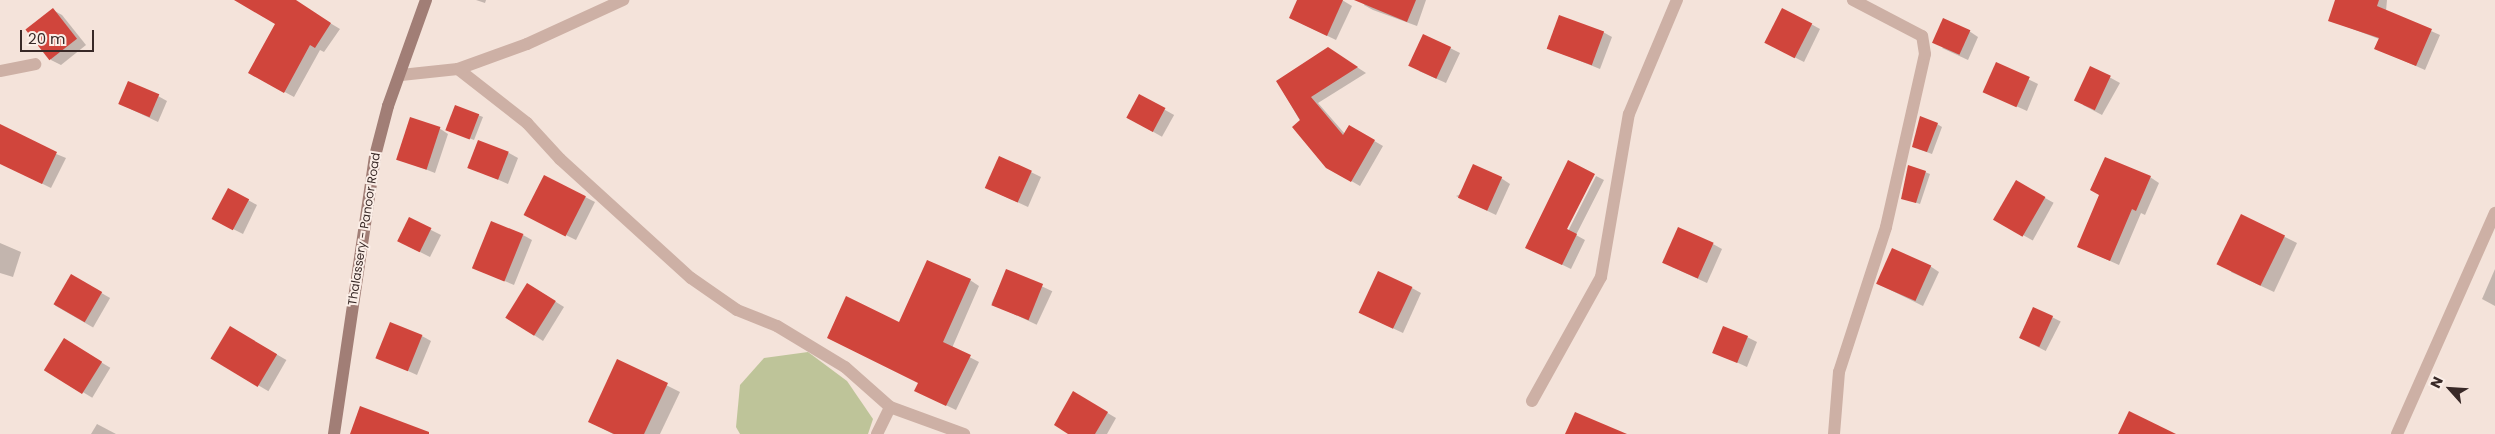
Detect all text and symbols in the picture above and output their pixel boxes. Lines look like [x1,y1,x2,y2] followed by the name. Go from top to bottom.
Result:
[22,20,96,52] scale bar
[28,28,66,49] text: 20 m
[345,152,383,306] street label: Thalassery - Panoor Road
[2425,364,2475,414] north arrow
[2425,373,2448,392] text: N

